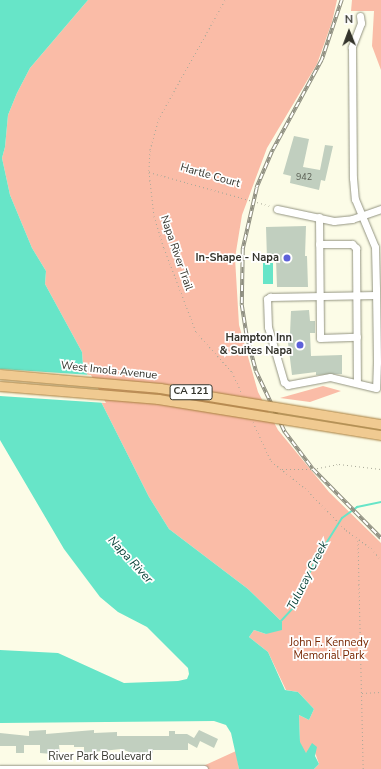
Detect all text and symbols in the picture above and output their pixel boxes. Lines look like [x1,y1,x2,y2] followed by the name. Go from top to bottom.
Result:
[329,12,369,52] north arrow
[345,12,353,27] text: N
[179,161,241,191] street label: Hartle Court
[296,172,312,182] house number: 942
[157,214,195,292] street label: Napa River Trail
[195,251,279,265] place label: In-Shape - Napa
[282,253,292,263] marker: In-Shape - Napa
[220,332,292,358] place label: Hampton Inn & Suites Napa
[295,340,305,350] marker: Hampton Inn & Suites Napa
[60,359,158,383] street label: West Imola Avenue
[169,384,213,400] road number: CA 121
[105,533,155,587] water label: Napa River
[284,539,332,613] water label: Tulucay Creek
[289,637,369,663] park label: John F. Kennedy Memorial Park
[48,750,152,764] street label: River Park Boulevard

